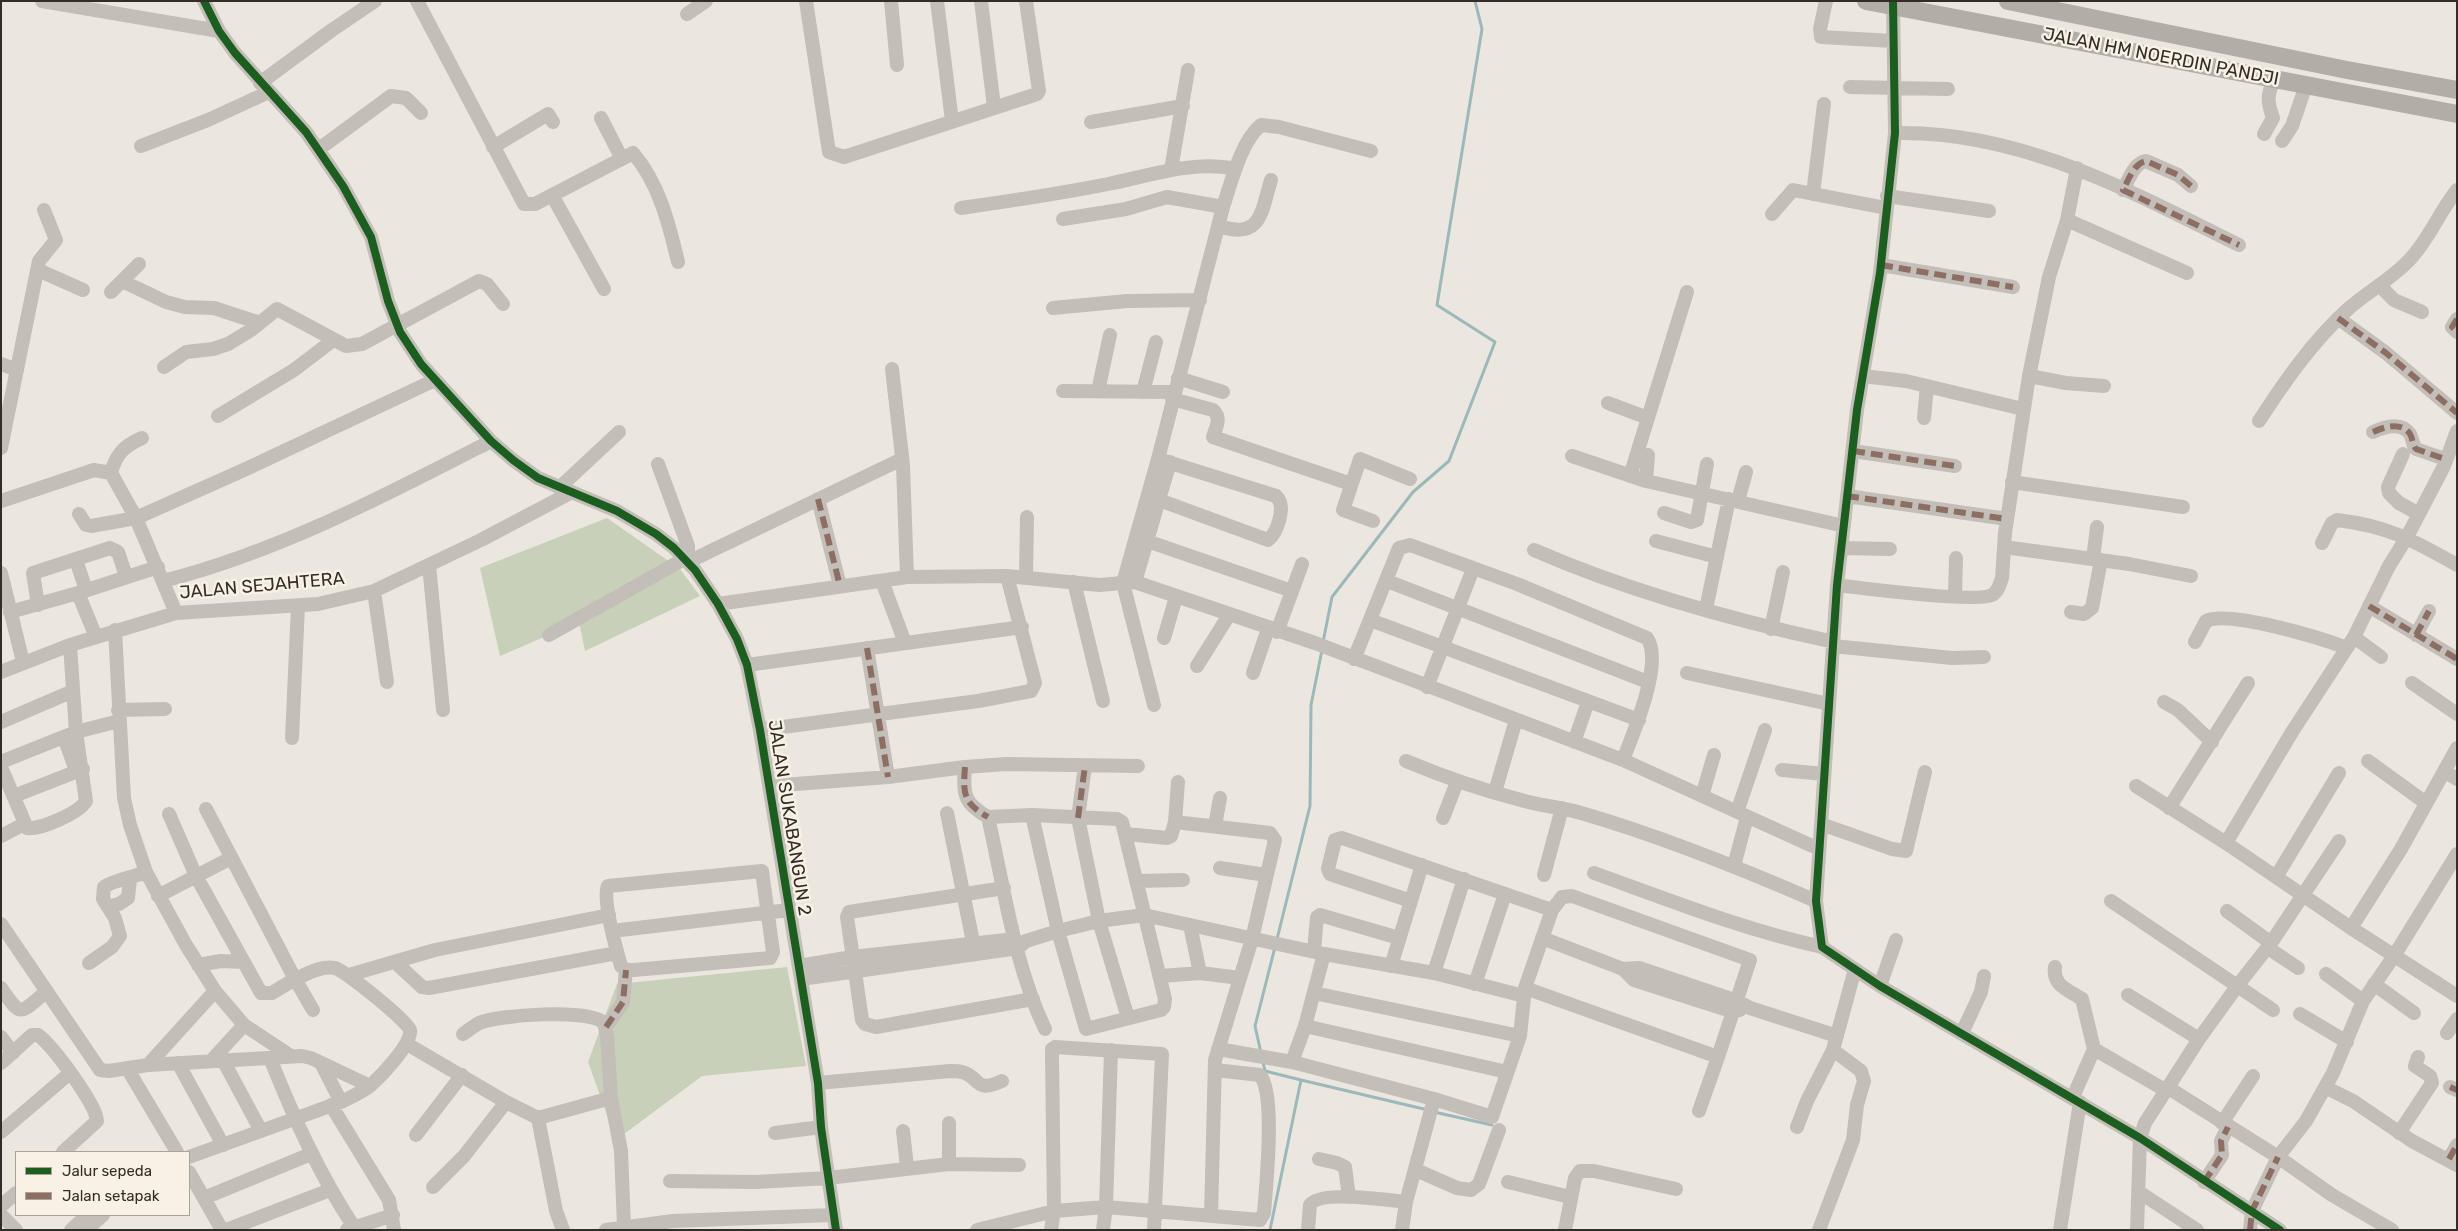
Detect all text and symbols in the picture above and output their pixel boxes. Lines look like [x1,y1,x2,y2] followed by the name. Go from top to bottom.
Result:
[2041,24,2281,90] street label: JALAN HM NOERDIN PANDJI
[179,568,345,604] street label: JALAN SEJAHTERA
[763,719,815,917] street label: JALAN SUKABANGUN 2
[15,1151,190,1216] legend
[62,1162,152,1180] text: Jalur sepeda
[62,1187,160,1205] text: Jalan setapak

